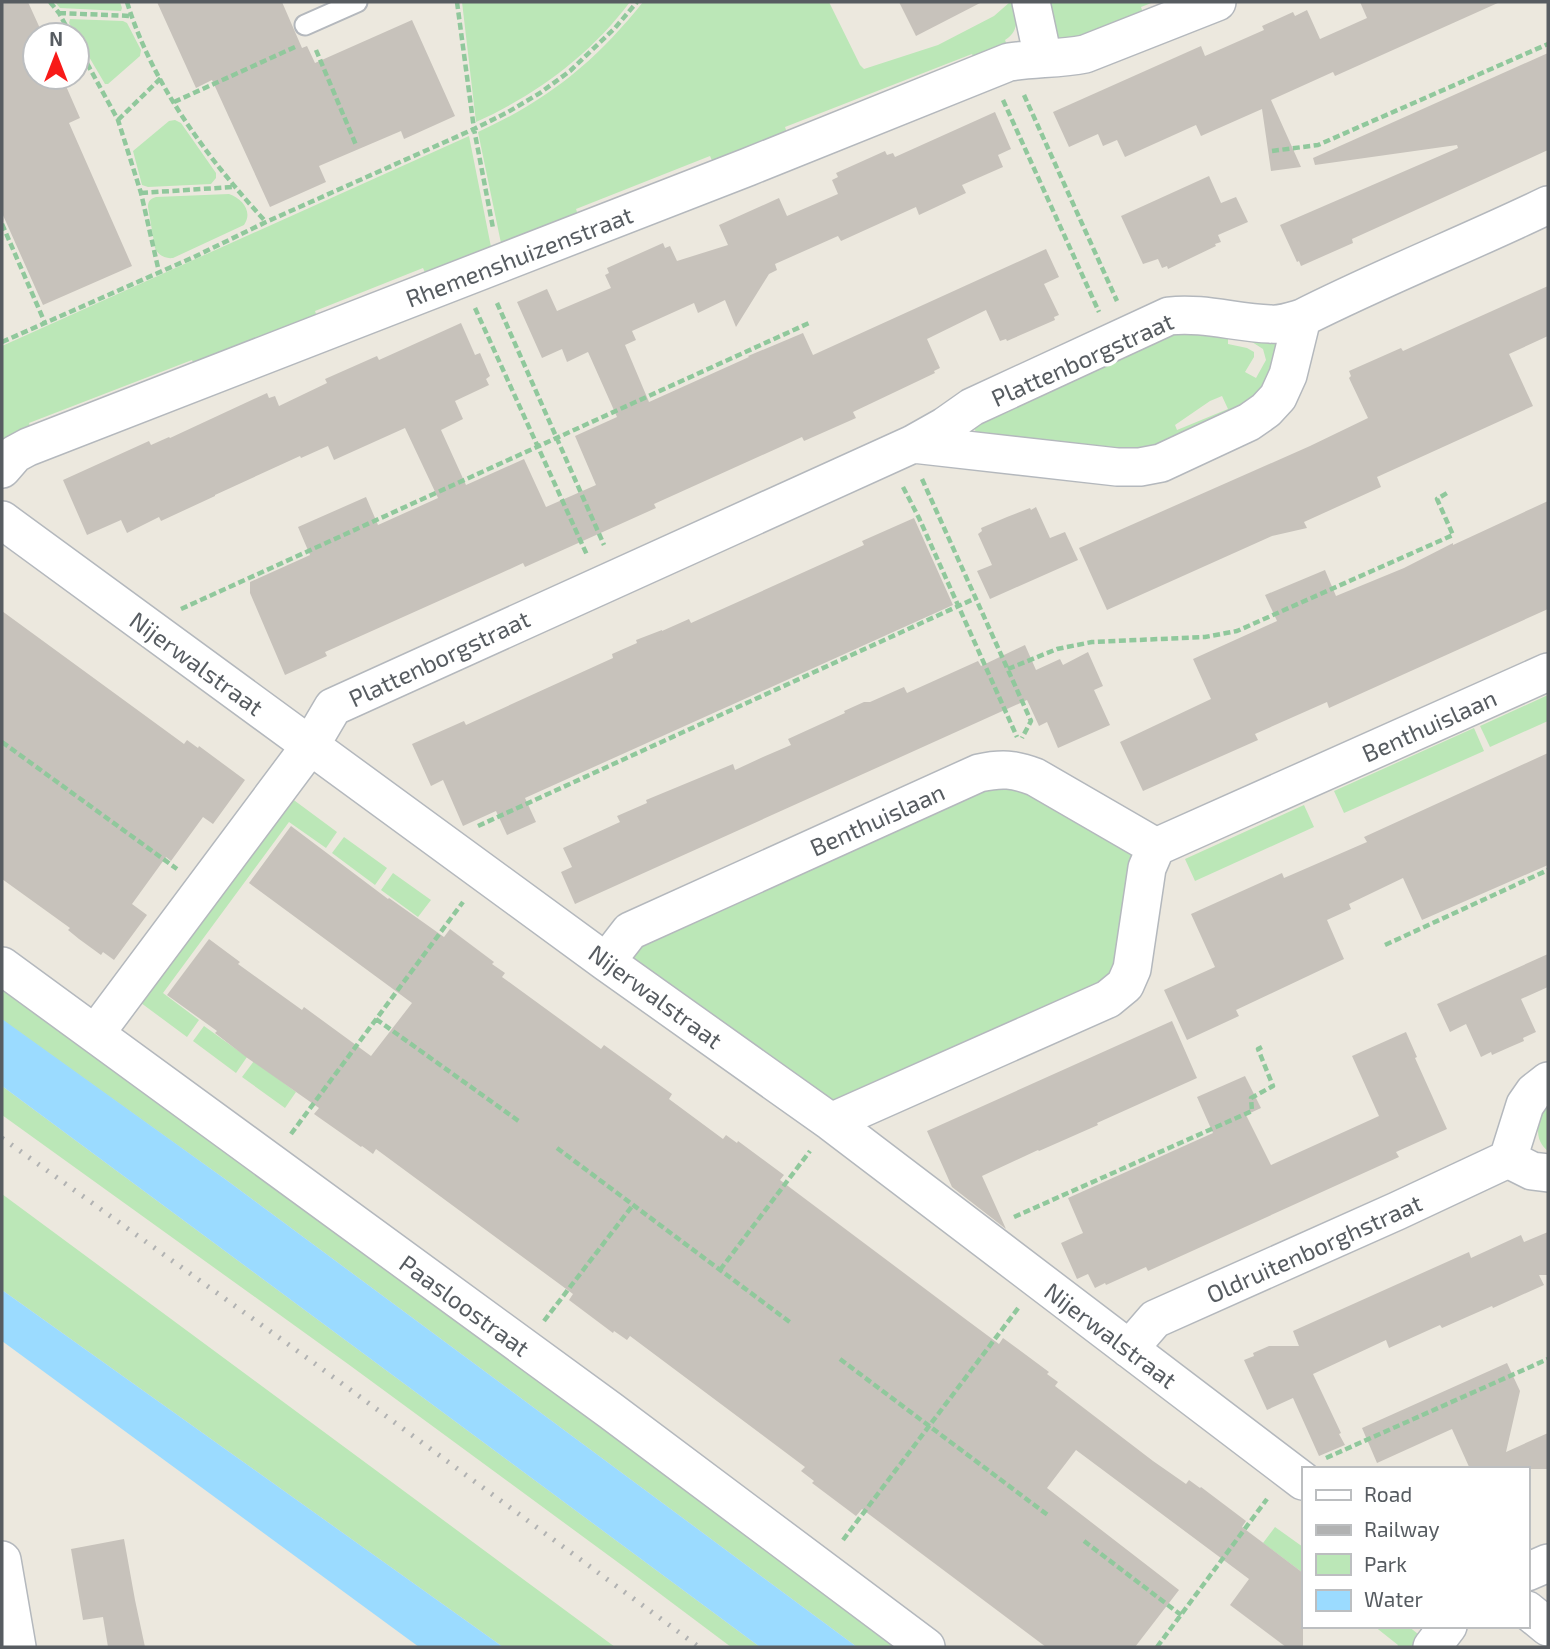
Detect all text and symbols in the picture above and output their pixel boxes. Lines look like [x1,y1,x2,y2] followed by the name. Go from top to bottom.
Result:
[21,21,91,91] north arrow
[49,27,63,50] text: N
[401,199,637,313] street label: Rhemenshuizenstraat
[986,306,1178,412] street label: Plattenborgstraat
[344,603,534,713] street label: Plattenborgstraat
[125,605,269,721] street label: Nijerwalstraat
[1357,682,1501,768] street label: Benthuislaan
[805,776,949,862] street label: Benthuislaan
[584,938,728,1054] street label: Nijerwalstraat
[1202,1187,1426,1309] street label: Oldruitenborghstraat
[394,1248,536,1362] street label: Paasloostraat
[1039,1276,1183,1394] street label: Nijerwalstraat
[1302,1467,1529,1628] legend
[1364,1481,1412,1506] text: Road
[1364,1516,1440,1541] text: Railway
[1364,1551,1407,1576] text: Park
[1364,1586,1423,1611] text: Water

